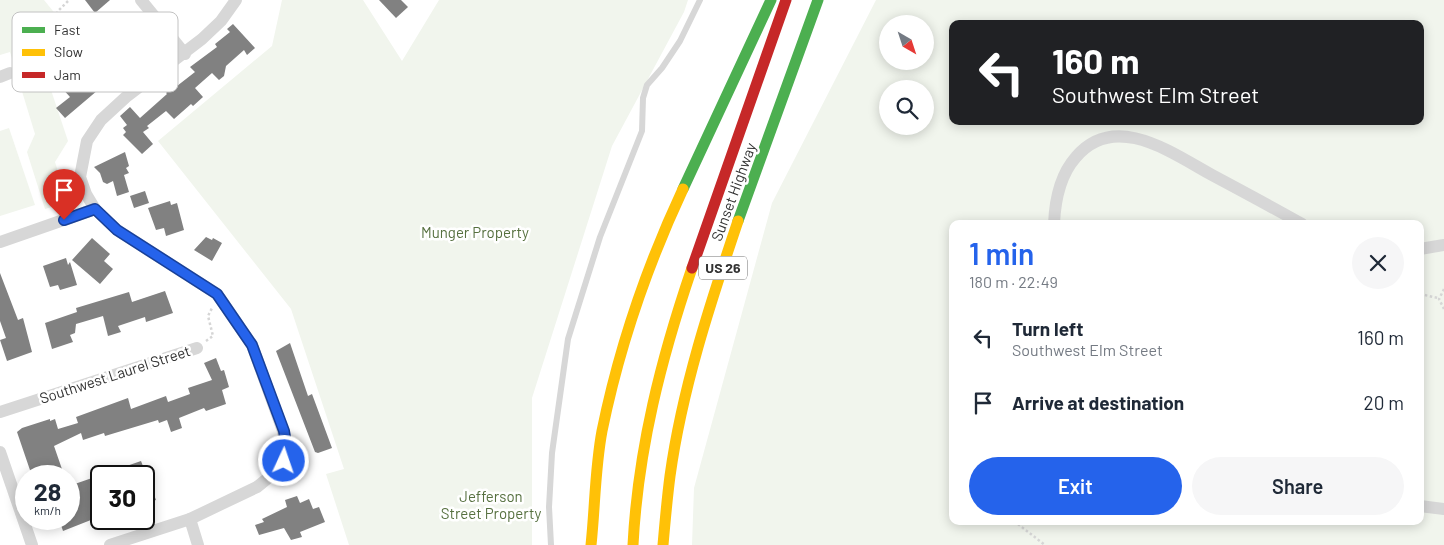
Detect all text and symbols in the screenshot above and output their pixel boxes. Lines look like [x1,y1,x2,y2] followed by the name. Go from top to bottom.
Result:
[12,12,178,92] legend
[879,15,934,70] north arrow
[879,15,934,135] map controls
[54,21,80,38] text: Fast
[1052,39,1139,81] text: 160 m
[969,40,1034,105] icon: left
[54,43,83,60] text: Slow
[54,66,81,83] text: Jam
[879,80,934,135] button: search
[1052,81,1259,107] text: Southwest Elm Street
[707,140,759,243] street label: Sunset Highway
[43,169,85,220] pin
[50,176,78,204] icon: arrive
[421,223,529,241] park label: Munger Property
[969,235,1034,271] text: 1 min
[1352,237,1404,289] button: close
[699,256,747,280] road number: US 26
[969,272,1058,291] text: 180 m · 22:49
[1012,317,1083,340] text: Turn left
[969,324,997,352] icon: left
[1357,326,1404,349] text: 160 m
[1012,340,1163,359] text: Southwest Elm Street
[37,341,192,407] street label: Southwest Laurel Street
[969,389,997,417] icon: arrive
[1012,391,1184,414] text: Arrive at destination
[1364,391,1404,414] text: 20 m
[257,434,309,486] position arrow
[969,457,1182,515] button: Exit
[1192,457,1404,515] button: Share
[90,465,155,530] speed limit sign: 30
[34,476,61,506] text: 28
[441,487,541,522] park label: Jefferson Street Property
[34,503,61,517] text: km/h

